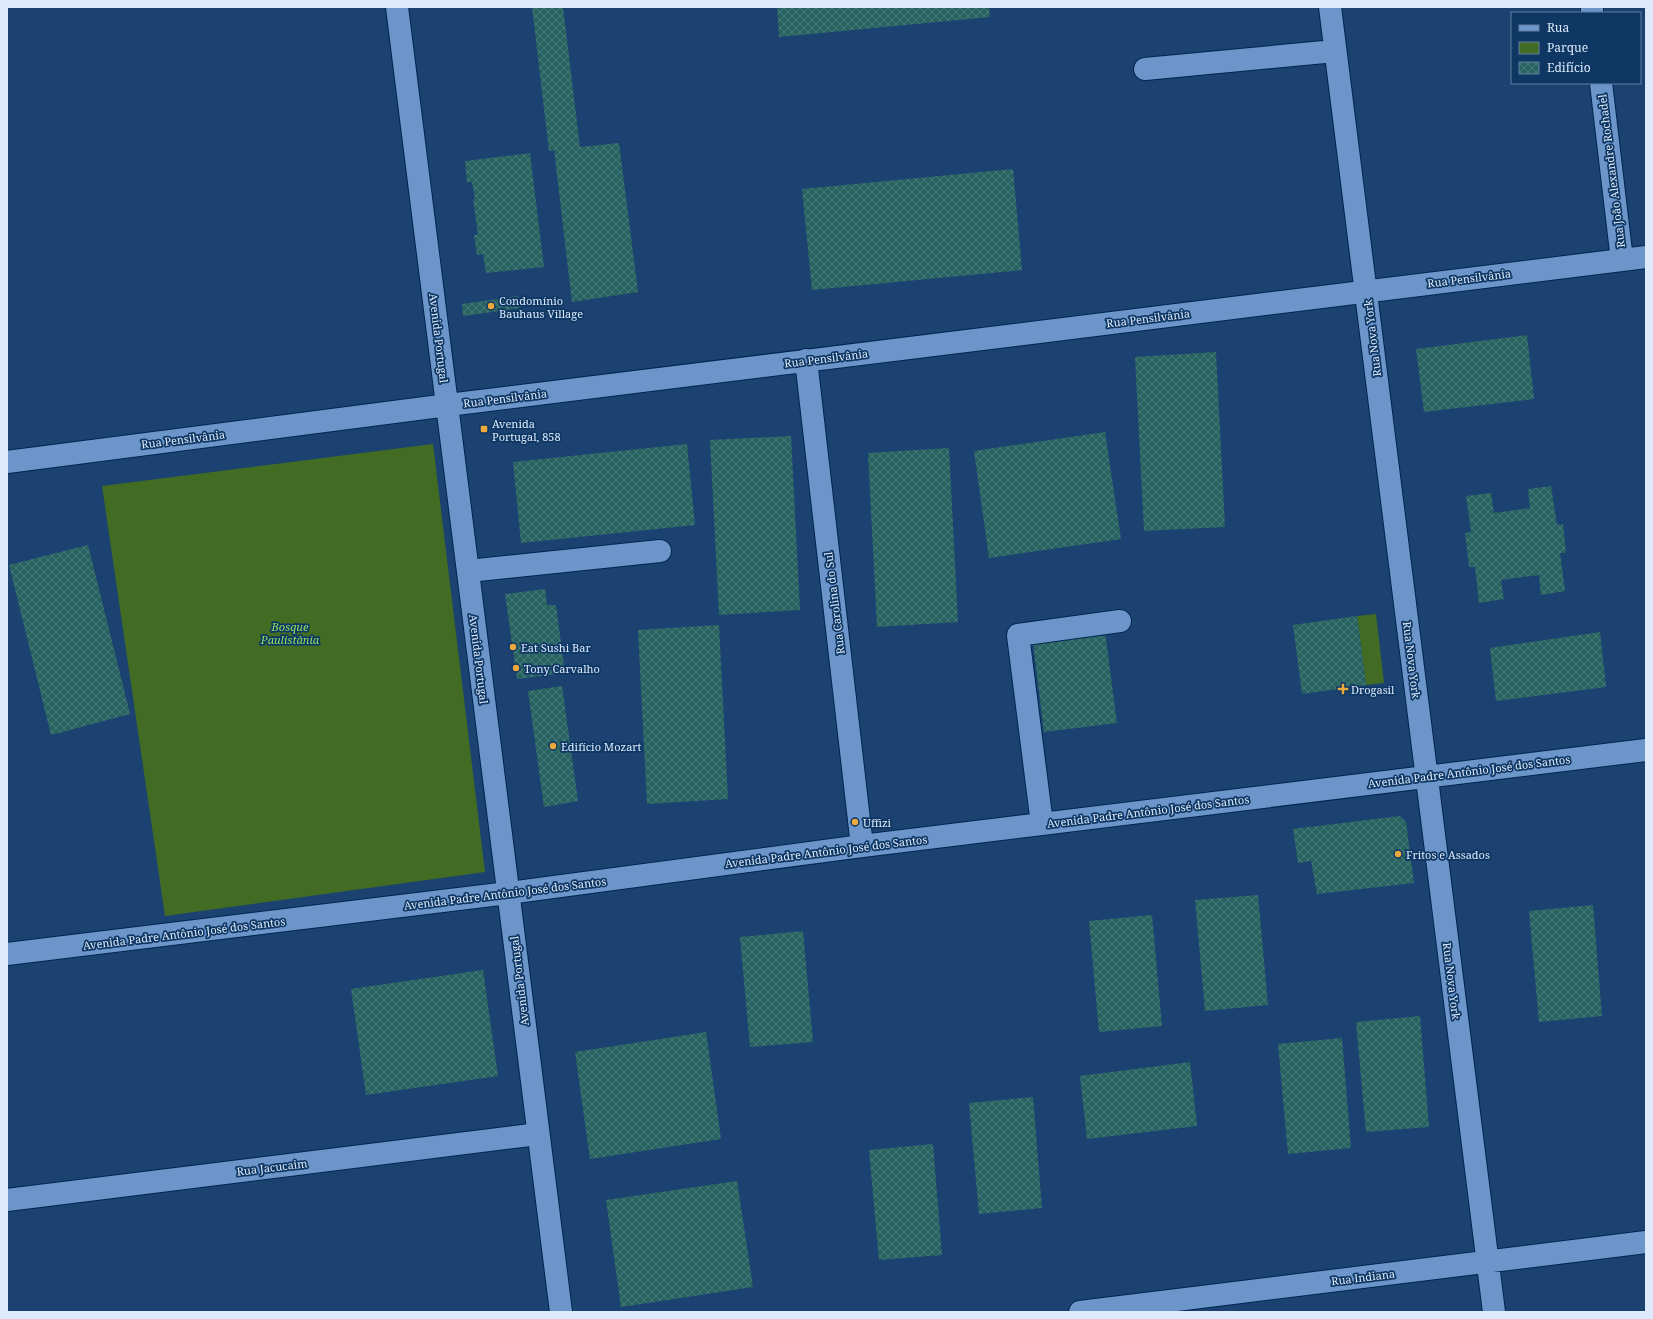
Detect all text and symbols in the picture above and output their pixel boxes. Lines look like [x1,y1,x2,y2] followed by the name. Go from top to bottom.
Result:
[1511,12,1641,84] legend
[1547,19,1569,36] text: Rua
[1547,39,1588,56] text: Parque
[1547,59,1591,76] text: Edifício
[1594,93,1628,249] street label: Rua João Alexandre Rochadel
[1426,265,1512,291] street label: Rua Pensilvânia
[426,292,452,384] street label: Avenida Portugal
[499,293,583,321] place label: Condomínio Bauhaus Village
[1360,298,1384,377] street label: Rua Nova York
[486,301,496,311] marker: Condomínio Bauhaus Village
[1105,305,1191,331] street label: Rua Pensilvânia
[783,345,869,371] street label: Rua Pensilvânia
[462,385,548,411] street label: Rua Pensilvânia
[492,416,561,444] place label: Avenida Portugal, 858
[479,424,489,434] marker: Avenida Portugal, 858
[140,426,226,452] street label: Rua Pensilvânia
[820,550,848,655] street label: Rua Carolina do Sul
[466,613,492,705] street label: Avenida Portugal
[260,619,320,647] park label: Bosque Paulistânia
[1400,621,1424,700] street label: Rua Nova York
[521,640,591,655] place label: Eat Sushi Bar
[508,642,518,652] marker: Eat Sushi Bar
[524,661,600,676] place label: Tony Carvalho
[511,663,521,673] marker: Tony Carvalho
[1351,682,1395,697] place label: Drogasil
[1338,684,1348,694] marker: Drogasil
[561,739,642,754] place label: Edifício Mozart
[548,741,558,751] marker: Edifício Mozart
[1367,751,1571,791] street label: Avenida Padre Antônio José dos Santos
[1046,791,1250,831] street label: Avenida Padre Antônio José dos Santos
[863,815,892,830] place label: Uffizi
[850,817,860,827] marker: Uffizi
[724,831,928,871] street label: Avenida Padre Antônio José dos Santos
[1406,847,1490,862] place label: Fritos e Assados
[1393,849,1403,859] marker: Fritos e Assados
[403,873,607,913] street label: Avenida Padre Antônio José dos Santos
[82,913,286,953] street label: Avenida Padre Antônio José dos Santos
[506,935,532,1027] street label: Avenida Portugal
[1440,942,1464,1021] street label: Rua Nova York
[236,1155,309,1179] street label: Rua Jacucaim
[1330,1266,1396,1288] street label: Rua Indiana

